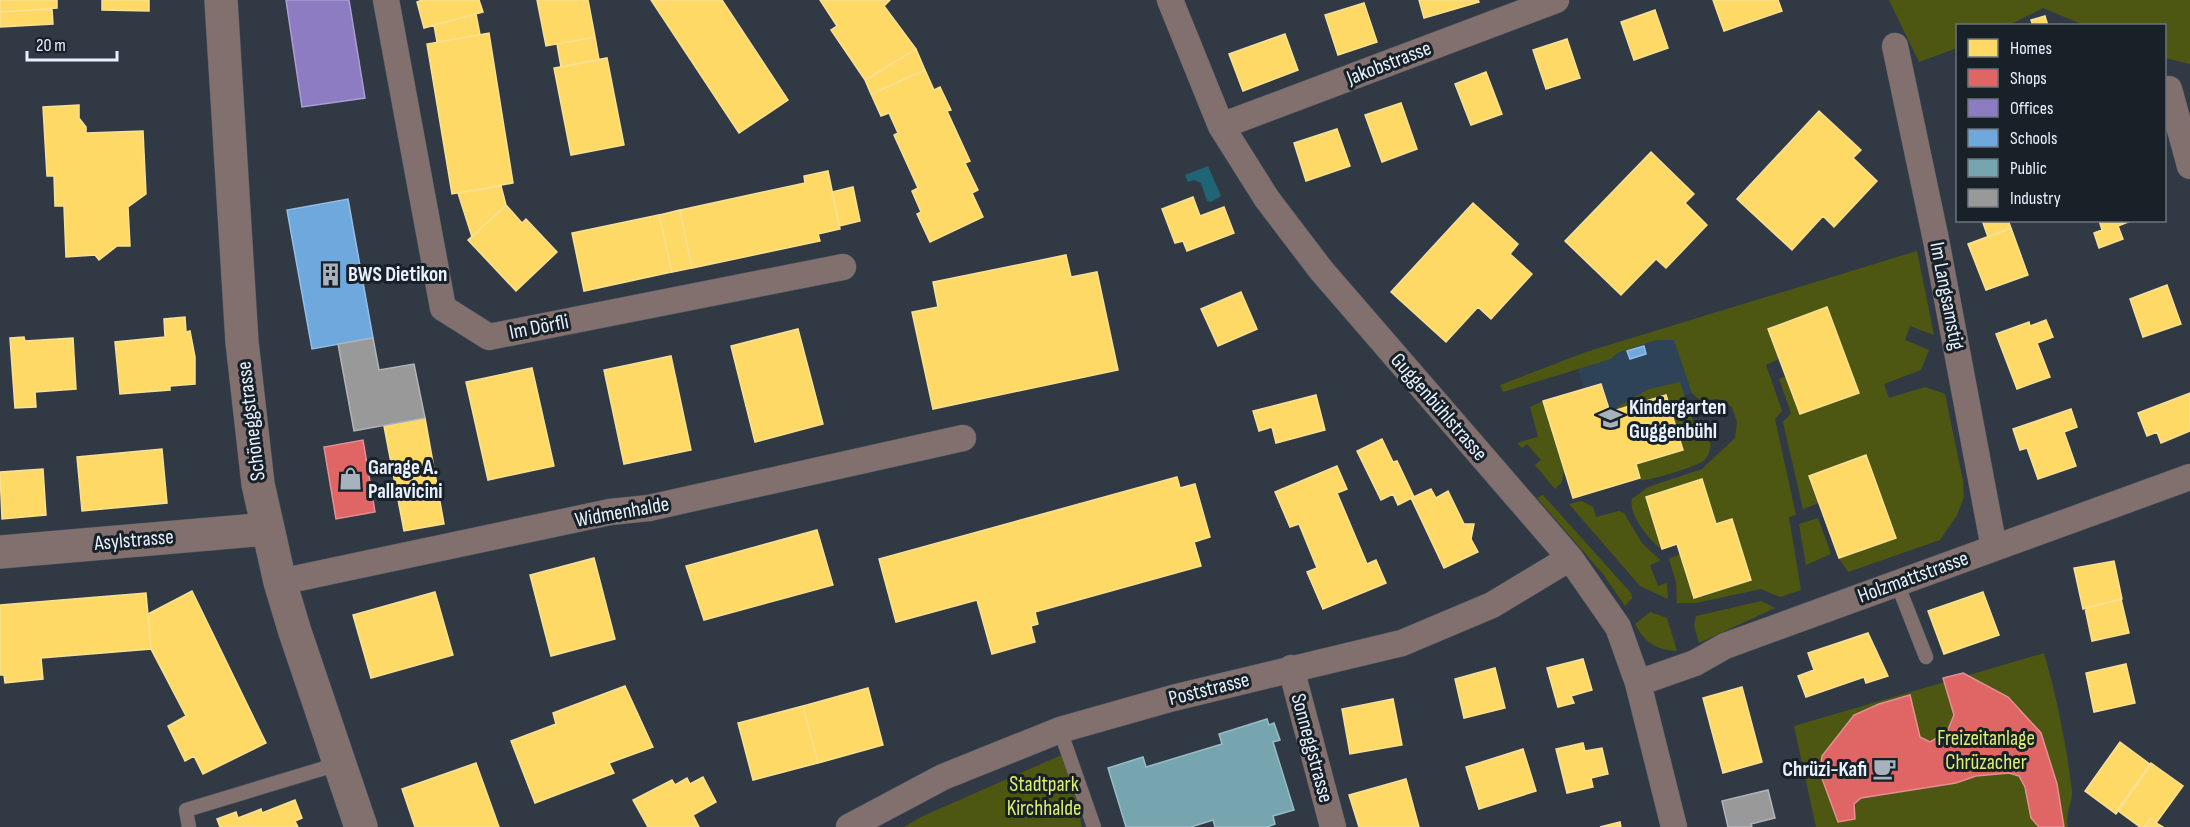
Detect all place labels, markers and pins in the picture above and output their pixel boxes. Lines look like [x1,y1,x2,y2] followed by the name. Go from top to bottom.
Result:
[317,261,343,287] building icon: BWS Dietikon
[348,262,447,287] place label: BWS Dietikon
[1629,395,1726,444] place label: Kindergarten Guggenbühl
[1598,406,1624,432] school or university icon: Kindergarten Guggenbühl
[368,455,443,504] place label: Garage A. Pallavicini
[337,466,363,492] shop icon: Garage A. Pallavicini
[1872,756,1898,782] cafe icon: Chrüzi-Kafi
[1782,757,1867,782] place label: Chrüzi-Kafi

